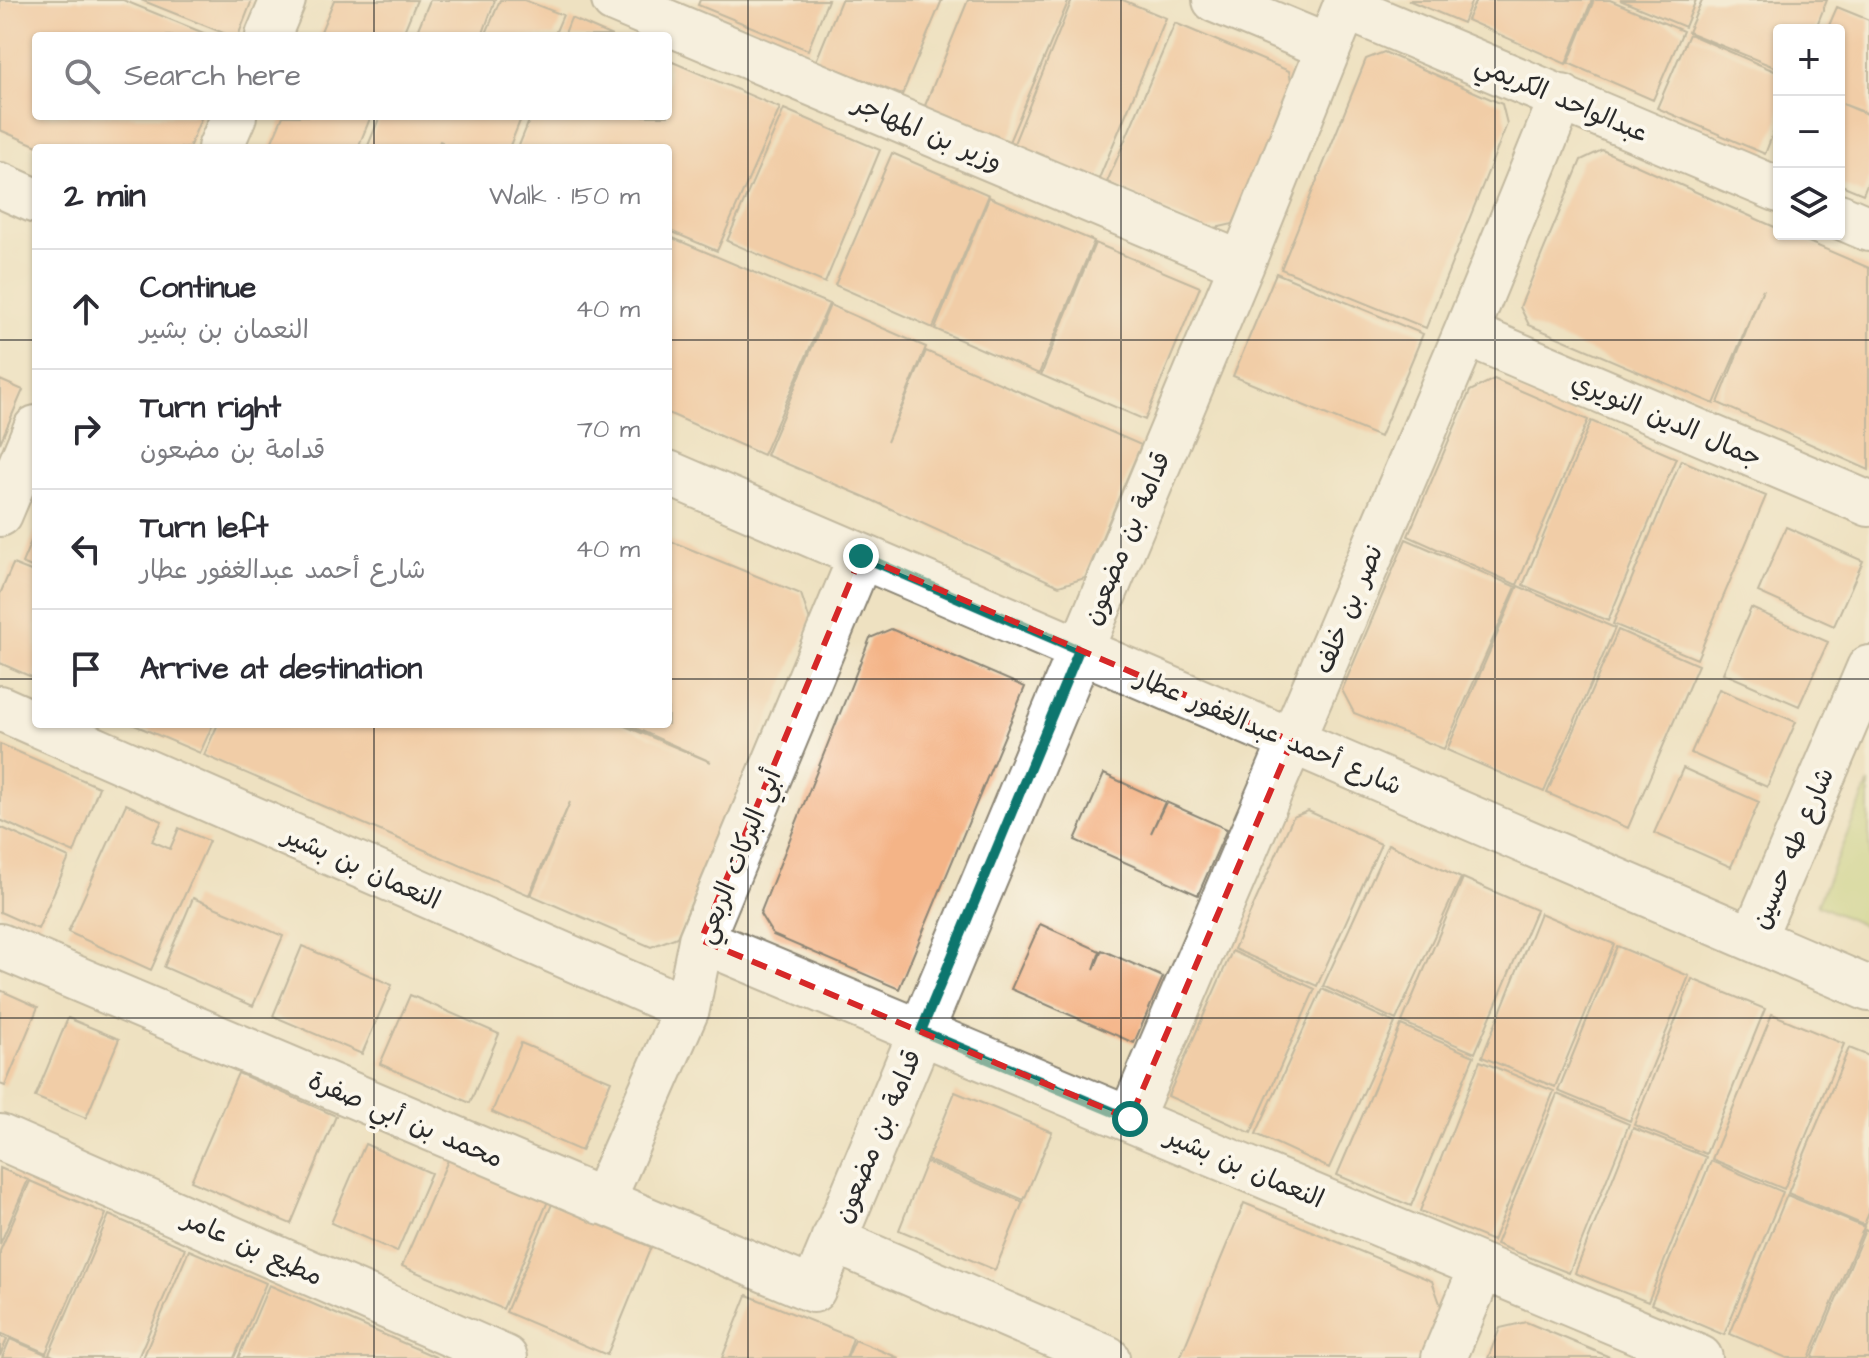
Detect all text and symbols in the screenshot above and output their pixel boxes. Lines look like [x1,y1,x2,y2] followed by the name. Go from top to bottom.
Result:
[1773,24,1845,240] map controls
[1773,24,1845,96] button: +
[32,32,672,120] search box
[1468,46,1653,155] street label: عبدالواحد الكريمي
[60,54,104,98] icon: search
[124,55,301,97] text: Search here
[846,85,1008,180] street label: وزير بن المهاجر
[1773,96,1845,168] button: −
[1773,168,1845,240] button: layers
[64,172,146,220] text: 2 min
[489,178,640,214] text: Walk · 150 m
[140,267,256,309] text: Continue
[64,287,108,331] icon: ahead
[575,291,640,327] text: 40 m
[140,312,309,348] text: النعمان بن بشير
[1566,364,1767,476] street label: جمال الدين النويري
[140,387,281,429] text: Turn right
[64,407,108,451] icon: right
[577,411,640,447] text: 70 m
[140,432,325,468] text: قدامة بن مضعون
[1074,446,1180,631] street label: قدامة بن مضعون
[140,507,268,549] text: Turn left
[64,527,108,571] icon: left
[575,531,640,567] text: 40 m
[843,538,879,574] route end
[1306,539,1392,679] street label: نصر بن خلف
[140,552,426,588] text: شارع أحمد عبدالغفور عطار
[64,647,108,691] icon: arrive
[140,648,422,690] text: Arrive at destination
[1128,659,1407,804] street label: شارع أحمد عبدالغفور عطار
[1743,762,1843,935] street label: شارع طه حسين
[688,763,794,951] street label: أبي البركات الربعي
[275,816,446,919] street label: النعمان بن بشير
[825,1044,931,1229] street label: قدامة بن مضعون
[301,1063,509,1181] street label: محمد بن أبي صفرة
[1112,1101,1148,1137] route start
[1158,1118,1329,1217] street label: النعمان بن بشير
[175,1200,328,1295] street label: مطيع بن عامر

